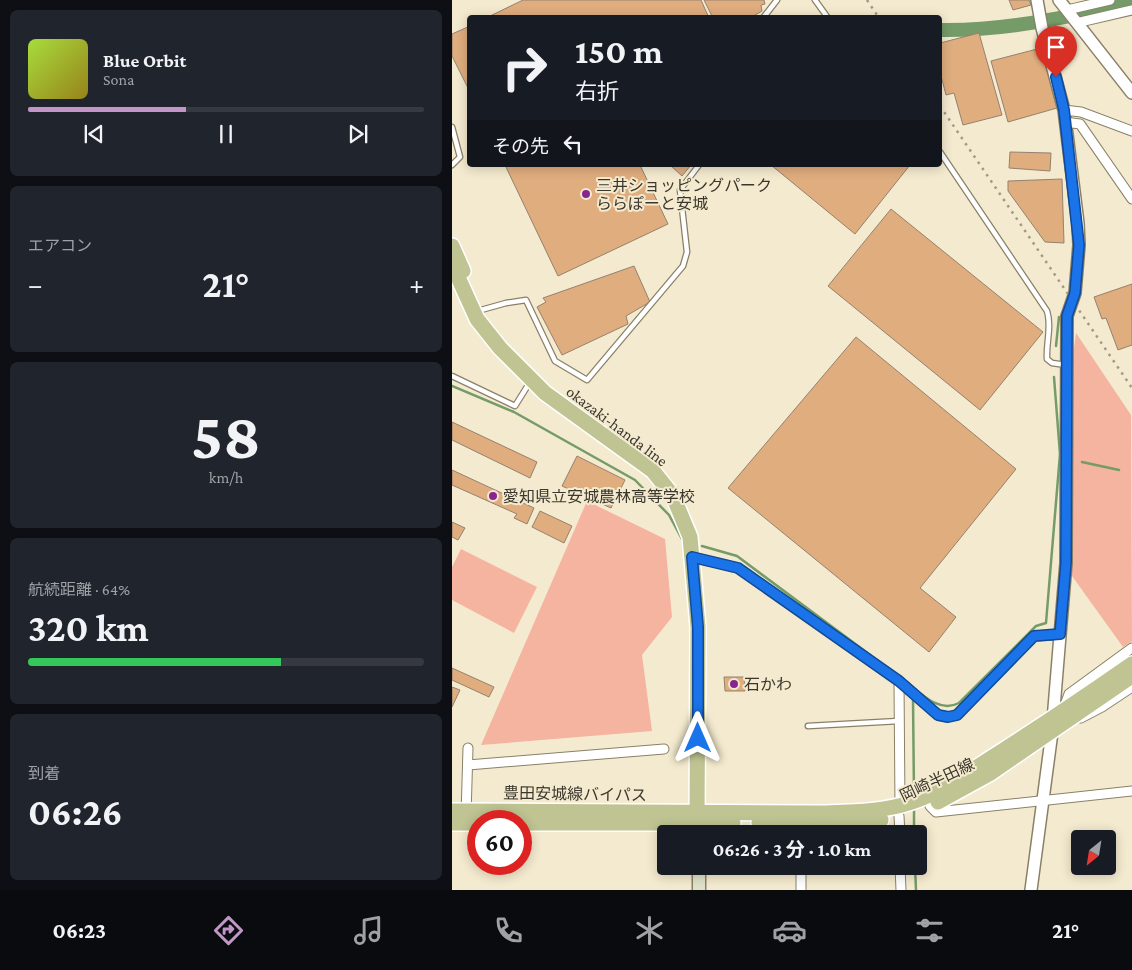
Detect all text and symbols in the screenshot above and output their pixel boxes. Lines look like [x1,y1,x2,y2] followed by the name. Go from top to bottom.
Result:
[1035,26,1077,77] pin
[575,32,663,71] text: 150 m
[1042,33,1070,61] icon: arrive
[492,35,557,100] icon: right
[103,50,186,71] text: Blue Orbit
[103,71,134,88] text: Sona
[575,79,619,104] text: 右折
[80,120,108,148] icon: previous
[212,120,240,148] icon: pause
[344,120,372,148] icon: next
[559,130,587,158] icon: left
[492,136,549,157] text: その先
[596,177,772,212] place label: 三井ショッピングパーク ららぽーと安城
[580,188,592,200] marker: 三井ショッピングパーク ららぽーと安城
[28,237,92,254] text: エアコン
[202,263,250,305] text: 21°
[28,269,43,300] text: −
[409,269,424,300] text: +
[563,382,671,470] street label: okazaki-handa line
[191,400,261,472] text: 58
[209,469,243,486] text: km/h
[503,488,695,505] place label: 愛知県立安城農林高等学校
[487,490,499,502] marker: 愛知県立安城農林高等学校
[28,581,130,598] text: 航続距離 · 64%
[28,607,149,649] text: 320 km
[744,676,792,693] place label: 石かわ
[728,678,740,690] marker: 石かわ
[671,711,723,763] position arrow
[897,755,977,805] street label: 岡崎半田線
[28,765,60,782] text: 到着
[503,784,647,804] street label: 豊田安城線バイパス
[28,791,123,833] text: 06:26
[467,810,532,875] speed limit sign: 60
[1071,830,1116,875] north arrow
[1071,830,1116,875] map controls
[713,839,871,860] text: 06:26 · 3 分 · 1.0 km
[211,913,246,948] icon: directions
[351,913,386,948] icon: music
[491,913,526,948] icon: phone
[632,913,667,948] icon: climate
[772,913,807,948] icon: car
[912,913,947,948] icon: filters
[53,918,106,943] text: 06:23
[1052,918,1079,943] text: 21°

